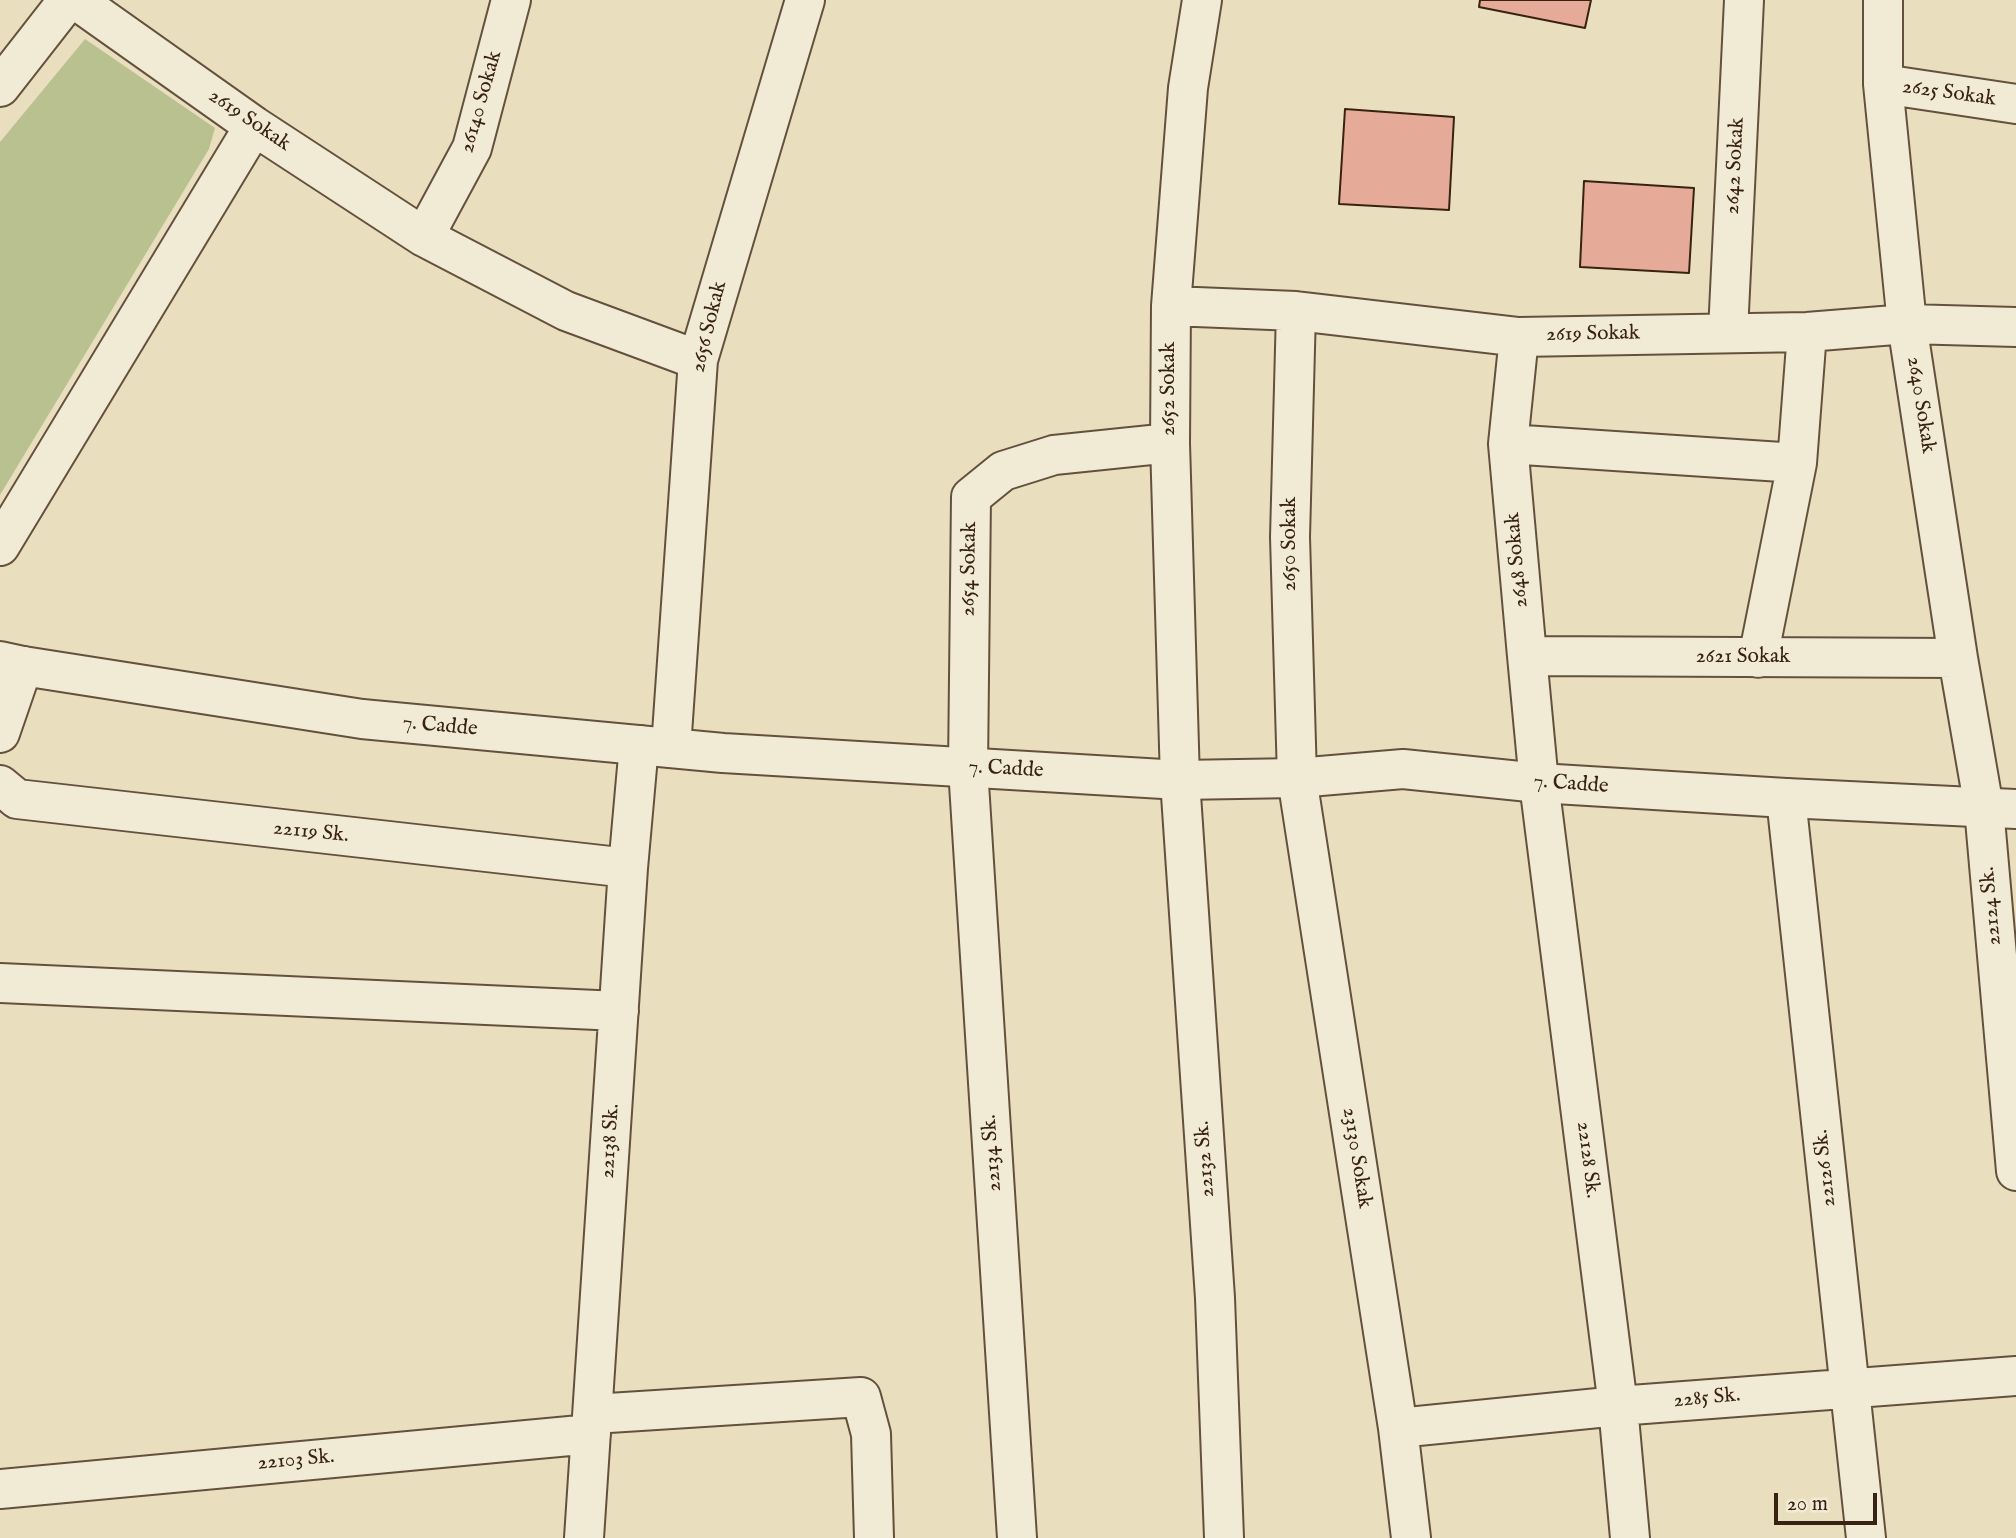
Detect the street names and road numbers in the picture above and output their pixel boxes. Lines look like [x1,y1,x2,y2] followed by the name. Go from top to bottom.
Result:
[455,48,509,156] street label: 26140 Sokak
[1901,75,1997,113] street label: 2625 Sokak
[203,84,295,158] street label: 2619 Sokak
[1721,117,1751,215] street label: 2642 Sokak
[686,279,734,375] street label: 2656 Sokak
[1546,322,1640,348] street label: 2619 Sokak
[1157,342,1183,436] street label: 2652 Sokak
[1900,355,1940,455] street label: 2640 Sokak
[1278,497,1304,591] street label: 2650 Sokak
[1501,511,1535,609] street label: 2648 Sokak
[957,521,983,617] street label: 2654 Sokak
[1696,645,1790,671] street label: 2621 Sokak
[402,711,478,743] street label: 7. Cadde
[968,755,1044,785] street label: 7. Cadde
[1533,770,1609,800] street label: 7. Cadde
[272,817,350,849] street label: 22119 Sk.
[1976,866,2008,946] street label: 22124 Sk.
[596,1103,626,1179] street label: 22138 Sk.
[1336,1106,1376,1210] street label: 23130 Sokak
[978,1114,1008,1192] street label: 22134 Sk.
[1191,1120,1221,1198] street label: 22132 Sk.
[1570,1120,1604,1200] street label: 22128 Sk.
[1809,1128,1843,1208] street label: 22126 Sk.
[1673,1384,1741,1414] street label: 2285 Sk.
[257,1445,335,1477] street label: 22103 Sk.

